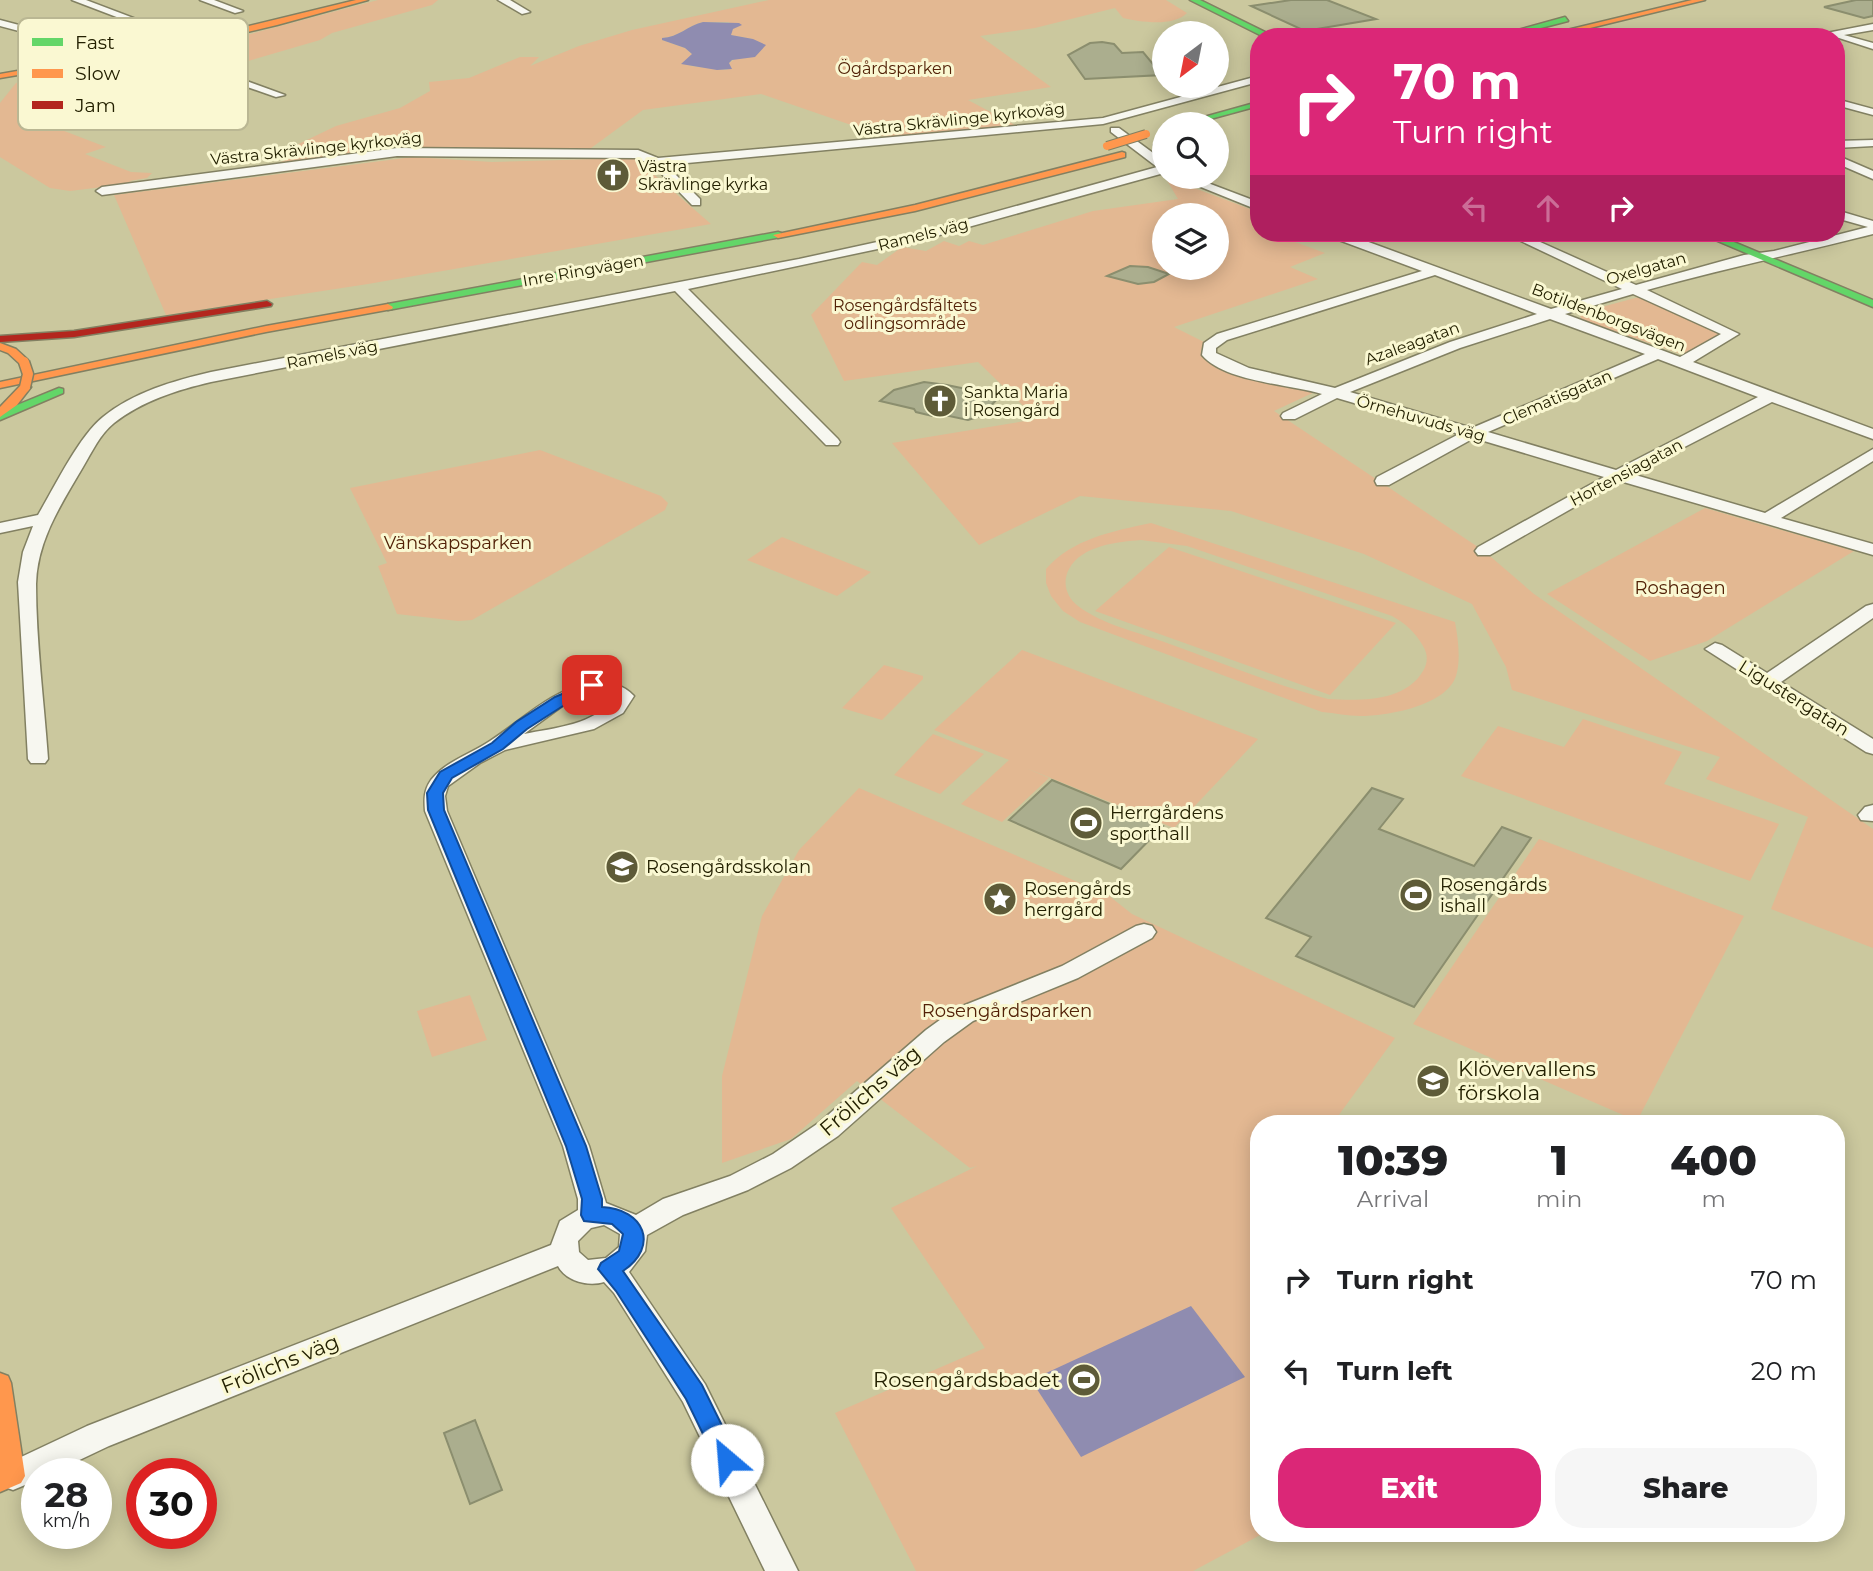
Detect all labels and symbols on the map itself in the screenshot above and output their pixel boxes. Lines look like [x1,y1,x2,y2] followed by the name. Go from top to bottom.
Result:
[18,18,248,130] legend
[1152,21,1228,98] north arrow
[75,31,115,54] text: Fast
[838,58,952,78] park label: Ögårdsparken
[75,62,120,85] text: Slow
[74,94,116,117] text: Jam
[852,99,1066,140] street label: Västra Skrävlinge kyrkoväg
[209,128,423,169] street label: Västra Skrävlinge kyrkoväg
[594,156,632,194] church icon: Västra Skrävlinge kyrka
[638,157,768,194] place label: Västra Skrävlinge kyrka
[876,214,970,255] street label: Ramels väg
[1604,248,1688,289] street label: Oxelgatan
[521,250,645,290] street label: Inre Ringvägen
[1529,279,1689,356] street label: Botildenborgsvägen
[833,296,977,333] park label: Rosengårdsfältets odlingsområde
[1362,318,1462,369] street label: Azaleagatan
[285,336,379,373] street label: Ramels väg
[1500,366,1615,429] street label: Clematisgatan
[921,382,959,420] church icon: Sankta Maria i Rosengård
[964,383,1068,420] place label: Sankta Maria i Rosengård
[1354,390,1488,446] street label: Örnehuvuds väg
[1567,435,1686,510] street label: Hortensiagatan
[384,532,532,554] park label: Vänskapsparken
[1634,577,1726,599] park label: Roshagen
[562,655,622,715] pin
[1735,655,1853,741] street label: Ligustergatan
[1110,802,1224,845] place label: Herrgårdens sporthall
[1067,804,1105,842] sports icon: Herrgårdens sporthall
[603,848,641,886] school or university icon: Rosengårdsskolan
[646,856,811,878] place label: Rosengårdsskolan
[1440,874,1547,917] place label: Rosengårds ishall
[1397,876,1435,914] sports icon: Rosengårds ishall
[1024,878,1131,921] place label: Rosengårds herrgård
[981,880,1019,918] place icon: Rosengårds herrgård
[922,1000,1092,1022] park label: Rosengårdsparken
[814,1040,925,1141] street label: Frölichs väg
[1458,1056,1596,1105] place label: Klövervallens förskola
[1414,1062,1452,1100] school or university icon: Klövervallens förskola
[217,1329,342,1399] street label: Frölichs väg
[1065,1361,1103,1399] sports icon: Rosengårdsbadet
[873,1367,1060,1392] place label: Rosengårdsbadet
[690,1423,764,1497] position arrow
[126,1458,217,1549] speed limit sign: 30

